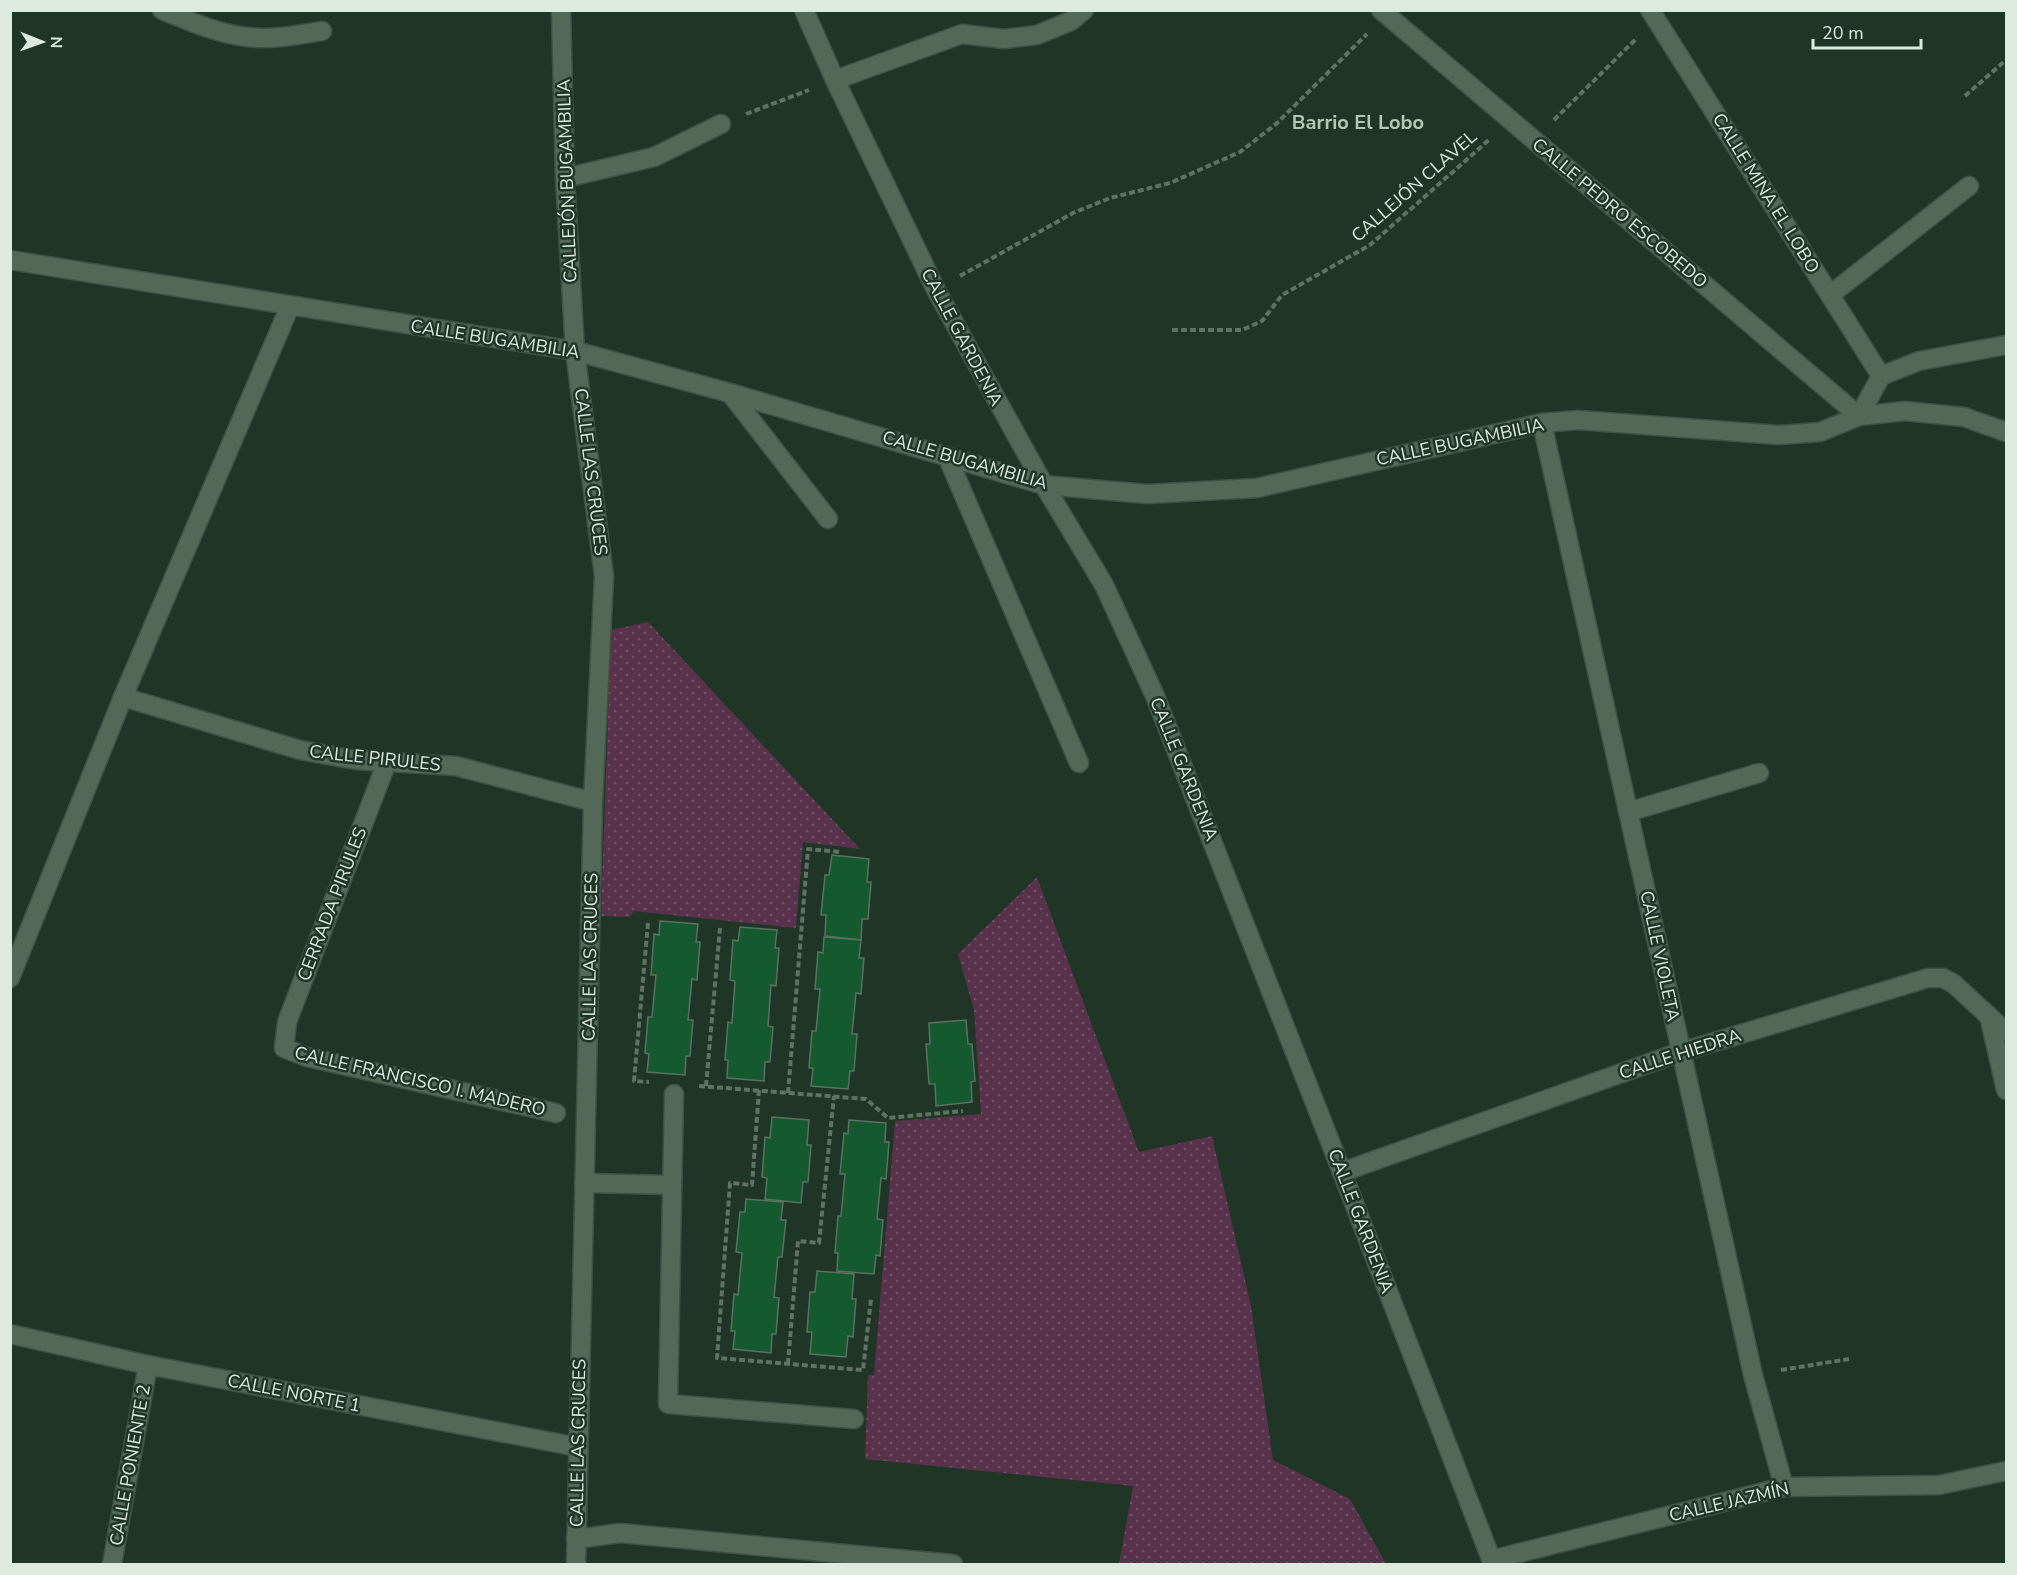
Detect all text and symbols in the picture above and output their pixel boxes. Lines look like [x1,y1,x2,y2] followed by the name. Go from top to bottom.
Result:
[12,12,72,72] north arrow
[1813,12,1921,50] scale bar
[1822,21,1864,45] text: 20 m
[45,36,67,48] text: N
[551,79,583,283] street label: CALLEJÓN BUGAMBILIA
[1707,108,1825,278] street label: CALLE MINA EL LOBO
[1292,109,1424,136] district label: Barrio El Lobo
[1346,125,1482,247] street label: CALLEJÓN CLAVEL
[1527,132,1713,294] street label: CALLE PEDRO ESCOBEDO
[916,264,1008,410] street label: CALLE GARDENIA
[409,314,581,364] street label: CALLE BUGAMBILIA
[569,387,613,557] street label: CALLE LAS CRUCES
[1374,413,1546,471] street label: CALLE BUGAMBILIA
[880,425,1050,495] street label: CALLE BUGAMBILIA
[1144,694,1224,844] street label: CALLE GARDENIA
[308,739,442,777] street label: CALLE PIRULES
[292,824,372,984] street label: CERRADA PIRULES
[577,873,603,1041] street label: CALLE LAS CRUCES
[1634,888,1686,1024] street label: CALLE VIOLETA
[1616,1023,1744,1085] street label: CALLE HIEDRA
[292,1040,548,1122] street label: CALLE FRANCISCO I. MADERO
[1322,1145,1400,1297] street label: CALLE GARDENIA
[565,1359,591,1527] street label: CALLE LAS CRUCES
[225,1368,363,1418] street label: CALLE NORTE 1
[104,1383,156,1547] street label: CALLE PONIENTE 2
[1667,1477,1791,1527] street label: CALLE JAZMÍN

